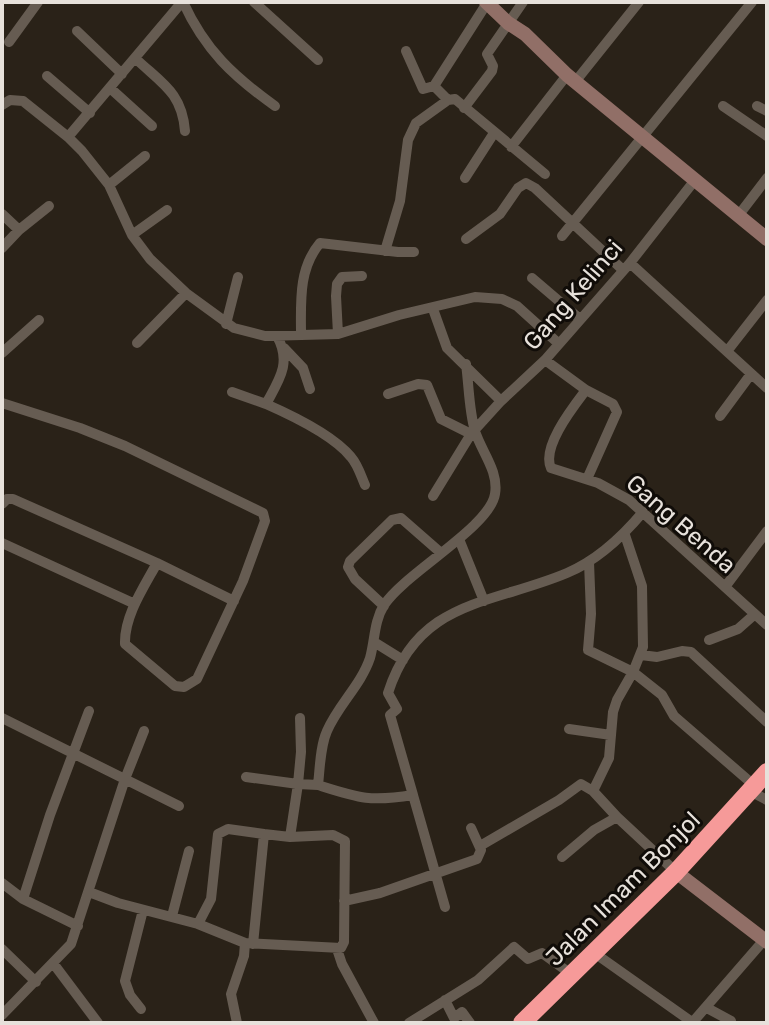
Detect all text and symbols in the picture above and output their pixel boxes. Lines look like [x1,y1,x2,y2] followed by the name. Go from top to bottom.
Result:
[518,234,628,356] street label: Gang Kelinci
[621,469,741,579] street label: Gang Benda
[540,806,706,972] street label: Jalan Imam Bonjol

